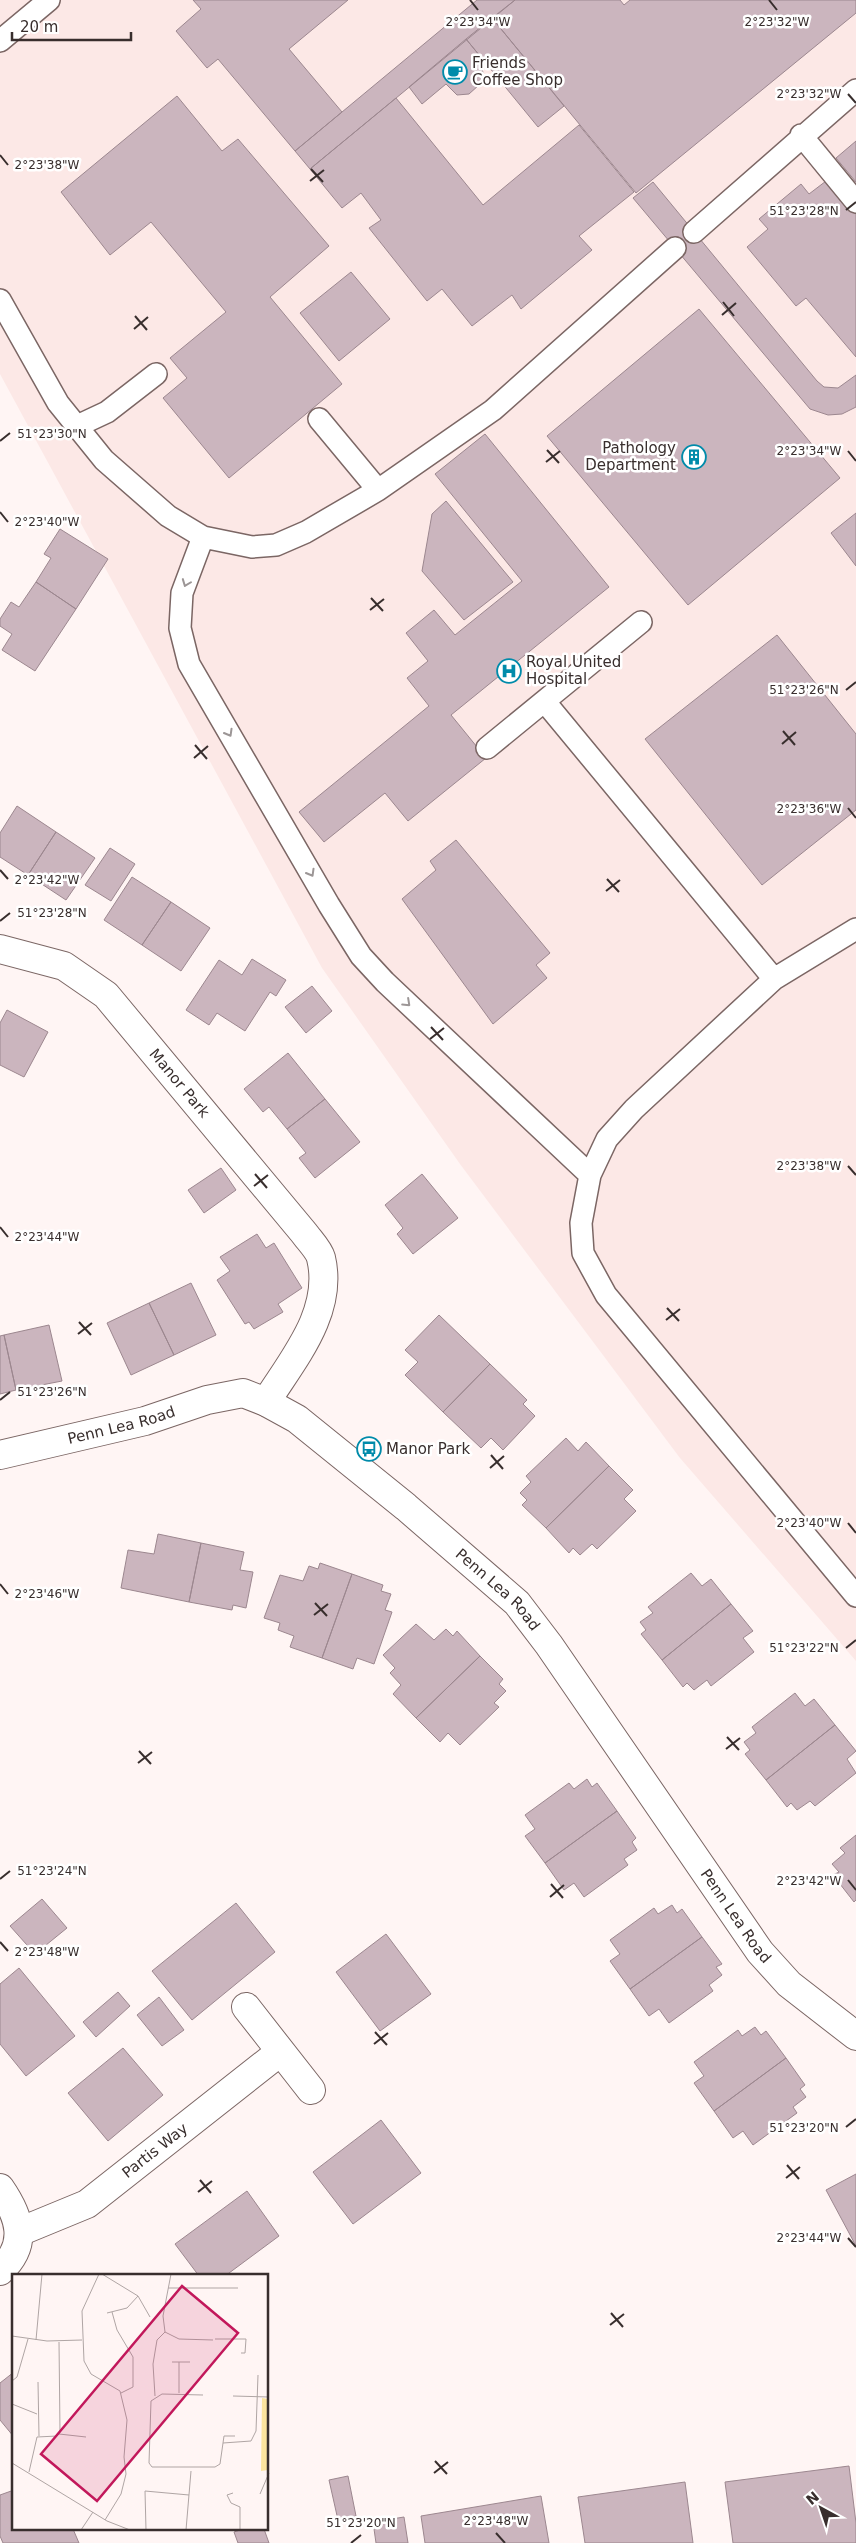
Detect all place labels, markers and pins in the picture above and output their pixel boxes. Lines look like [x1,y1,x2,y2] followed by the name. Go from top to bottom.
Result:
[472,54,563,89] place label: Friends Coffee Shop
[442,59,468,85] cafe icon: Friends Coffee Shop
[585,439,676,474] place label: Pathology Department
[681,444,707,470] building icon: Pathology Department
[526,653,621,688] place label: Royal United Hospital
[496,658,522,684] hospital icon: Royal United Hospital
[356,1436,382,1462] bus stop icon: Manor Park
[386,1440,470,1458] place label: Manor Park

